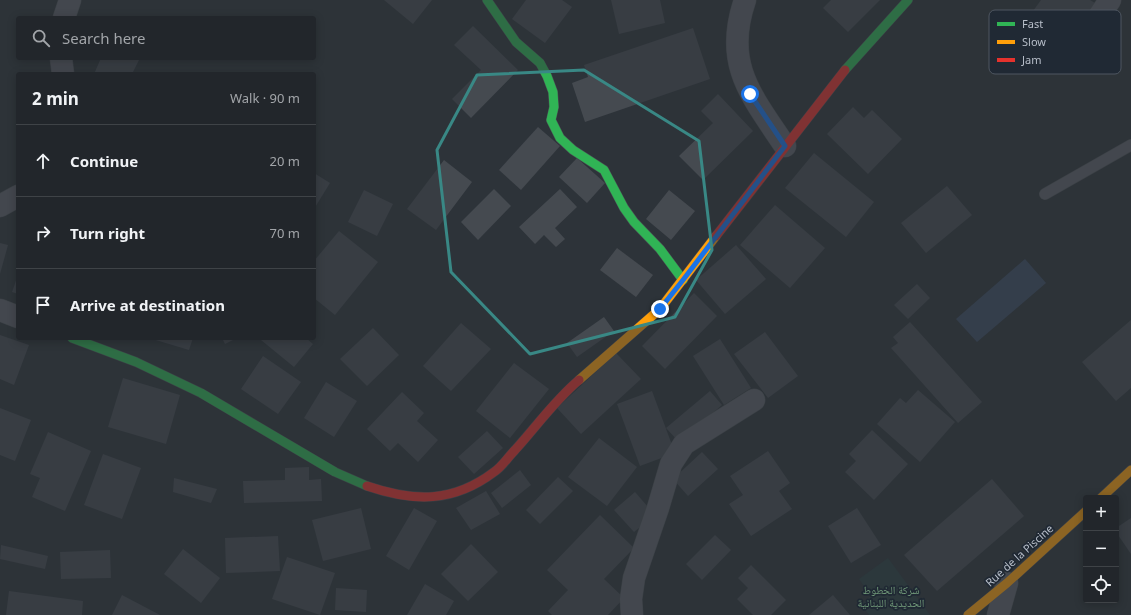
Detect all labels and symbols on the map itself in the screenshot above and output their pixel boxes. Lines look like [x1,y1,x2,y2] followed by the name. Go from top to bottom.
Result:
[989,10,1121,74] legend
[1022,16,1043,31] text: Fast
[1022,34,1046,49] text: Slow
[1021,52,1041,67] text: Jam
[741,85,759,103] route start
[651,300,669,318] route end
[982,521,1056,589] street label: Rue de la Piscine
[858,582,924,610] park label: شركة الخطوط الحديدية اللبنانية

